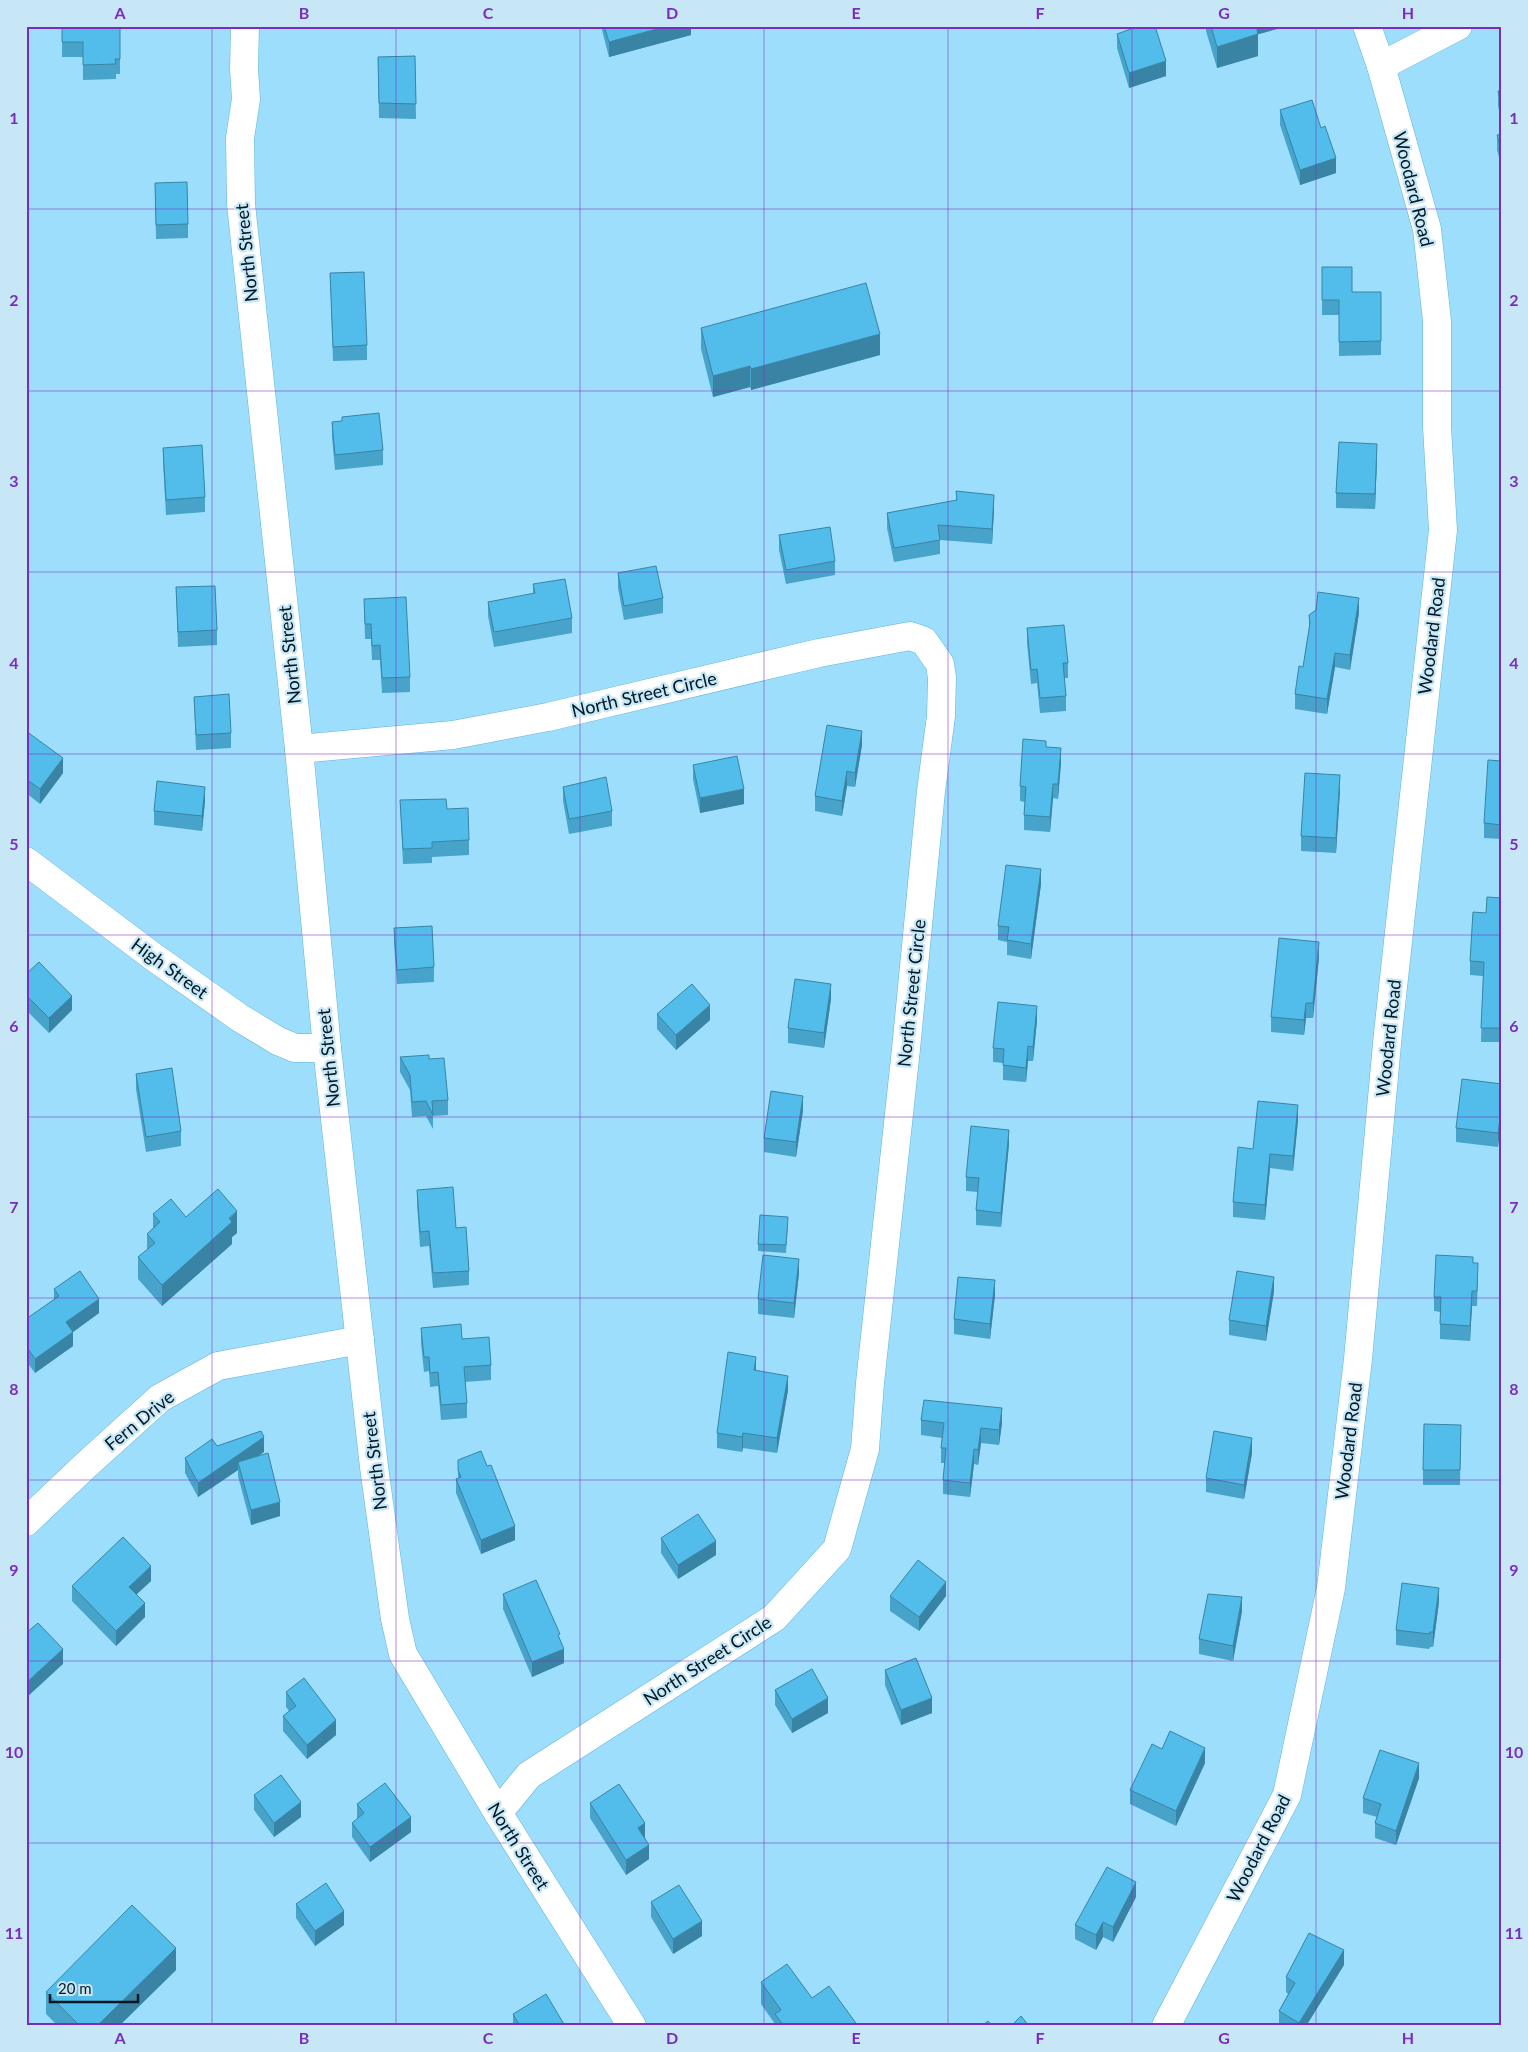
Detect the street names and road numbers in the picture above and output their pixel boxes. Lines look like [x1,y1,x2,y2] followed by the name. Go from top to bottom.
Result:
[1389,129,1439,249] street label: Woodard Road
[230,202,262,303] street label: North Street
[1413,576,1449,696] street label: Woodard Road
[273,604,305,705] street label: North Street
[569,667,719,721] street label: North Street Circle
[892,918,930,1068] street label: North Street Circle
[127,933,213,1003] street label: High Street
[1371,978,1405,1098] street label: Woodard Road
[312,1007,344,1108] street label: North Street
[1330,1381,1366,1501] street label: Woodard Road
[100,1385,178,1455] street label: Fern Drive
[357,1410,391,1511] street label: North Street
[639,1610,775,1710] street label: North Street Circle
[1221,1790,1295,1906] street label: Woodard Road
[484,1798,555,1894] street label: North Street

